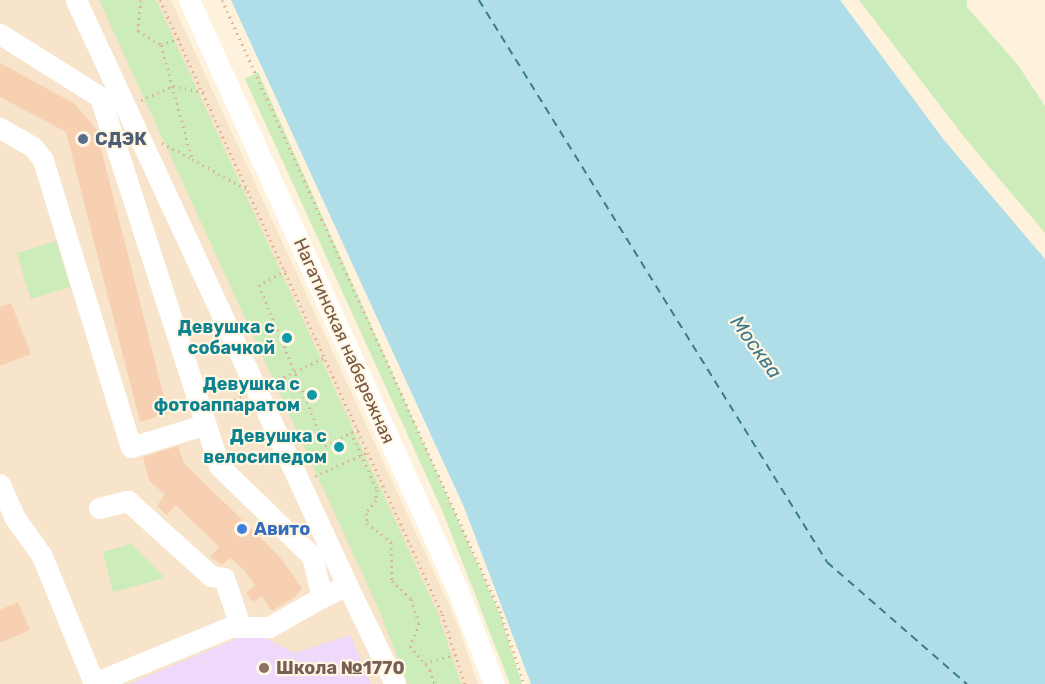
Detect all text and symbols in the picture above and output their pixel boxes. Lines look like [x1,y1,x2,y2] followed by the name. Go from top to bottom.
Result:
[95,128,147,150] place label: СДЭК
[76,132,90,146] marker: СДЭК
[289,235,399,447] street label: Нагатинская набережная
[725,311,787,383] water label: Москва
[178,317,275,360] place label: Девушка с собачкой
[280,331,294,345] marker: Девушка с собачкой
[154,374,300,416] place label: Девушка с фотоаппаратом
[305,388,319,402] marker: Девушка с фотоаппаратом
[203,426,327,468] place label: Девушка с велосипедом
[332,440,346,454] marker: Девушка с велосипедом
[254,518,310,540] place label: Авито
[235,522,249,536] marker: Авито
[276,657,405,679] place label: Школа №1770
[257,661,271,675] marker: Школа №1770

